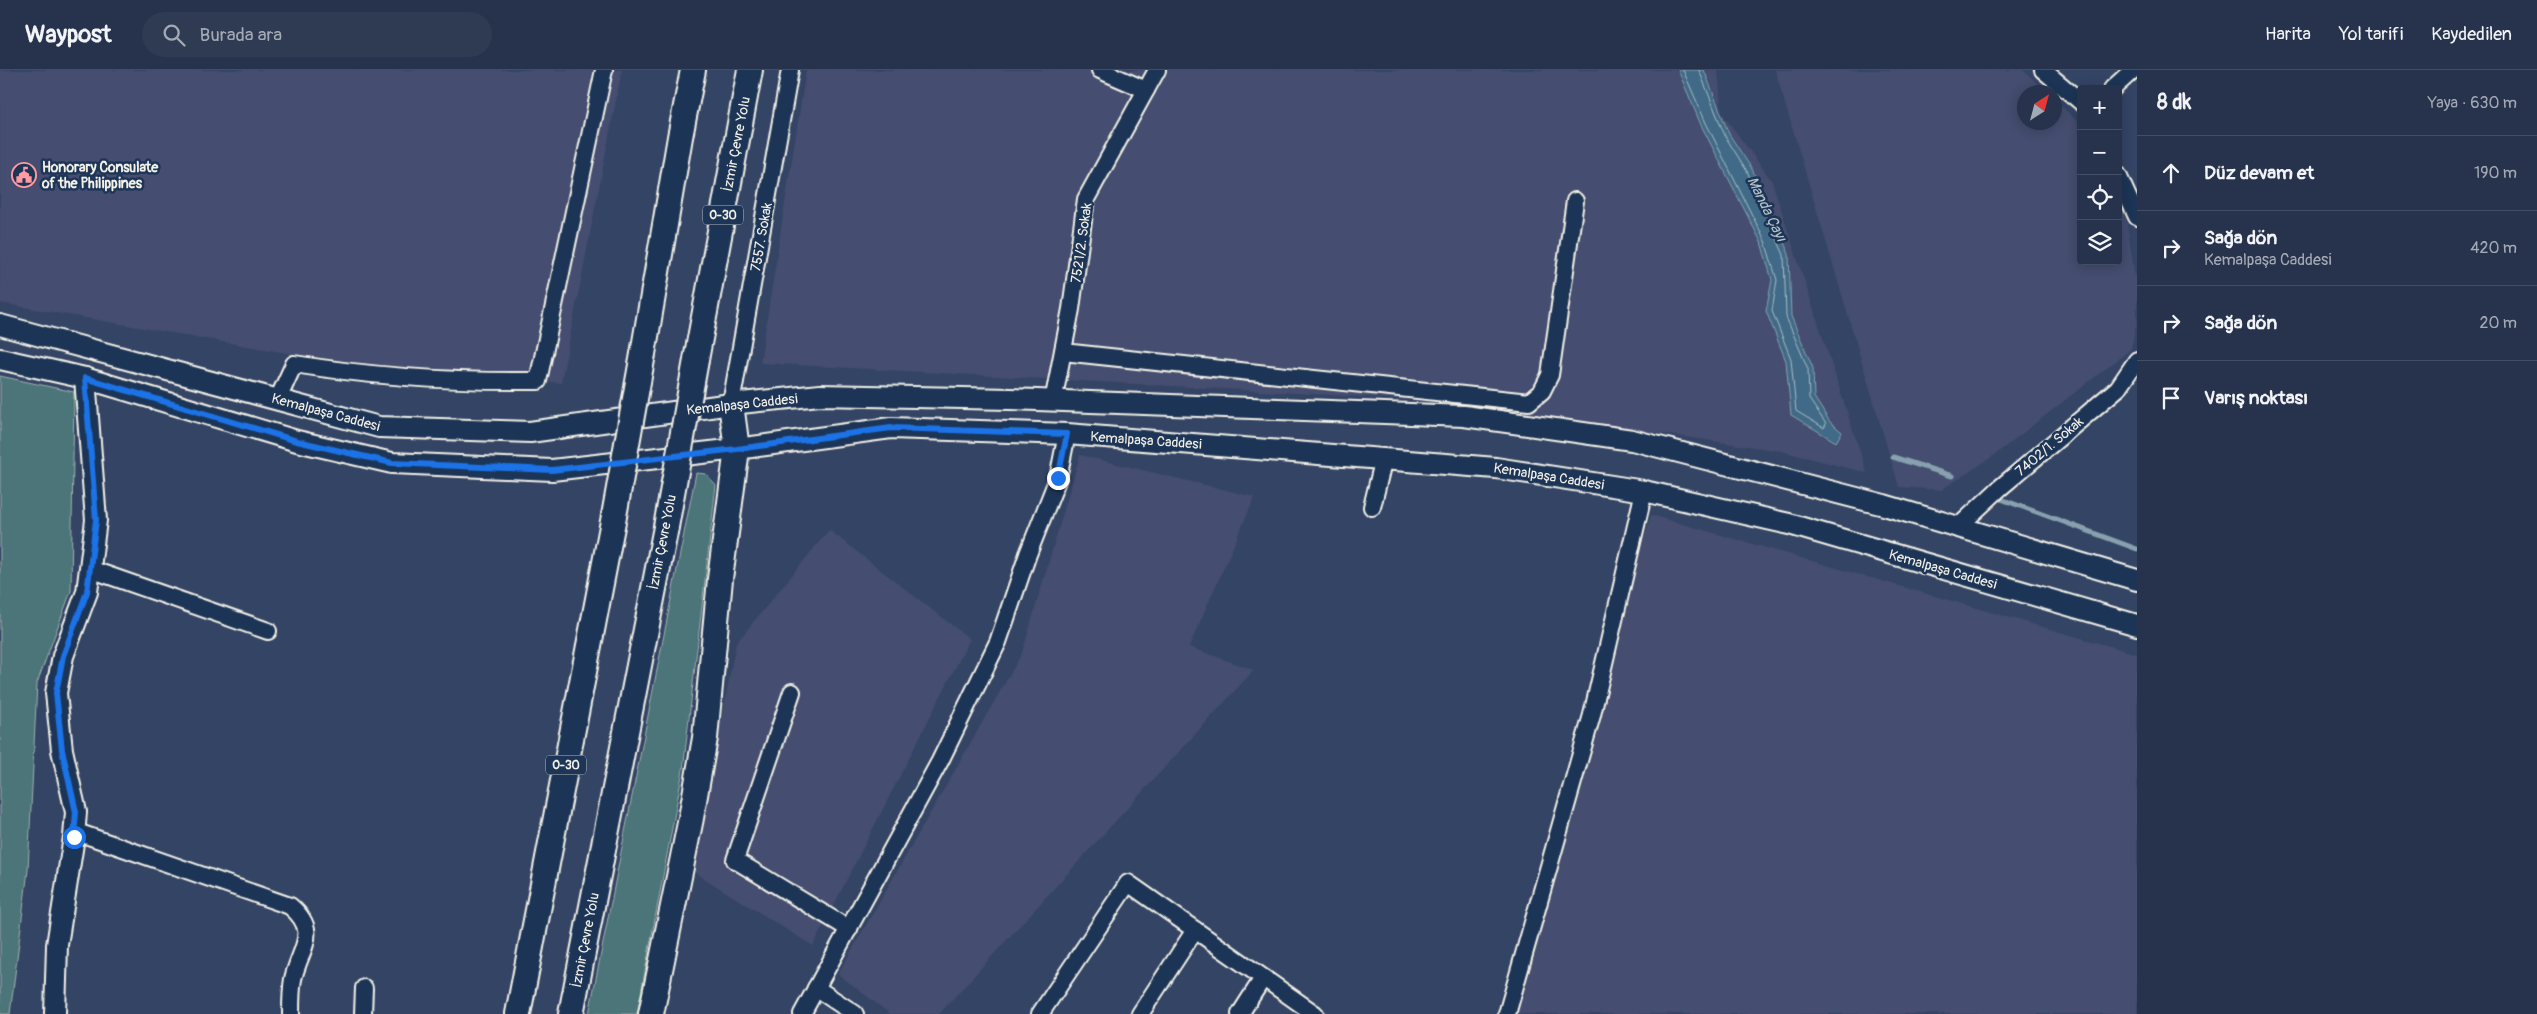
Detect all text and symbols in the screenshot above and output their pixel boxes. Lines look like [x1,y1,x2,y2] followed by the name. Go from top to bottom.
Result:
[142,12,492,57] search box
[25,20,112,49] text: Waypost
[160,21,188,49] icon: search
[200,23,282,47] text: Burada ara
[2265,23,2311,46] text: Harita
[2339,23,2403,46] text: Yol tarifi
[2431,23,2512,46] text: Kaydedilen
[2017,85,2062,130] north arrow
[2077,85,2122,265] map controls
[2077,85,2122,130] button: +
[2157,89,2191,116] text: 8 dk
[2428,93,2517,113] text: Yaya · 630 m
[719,95,754,193] street label: İzmir Çevre Yolu
[2077,130,2122,175] button: −
[41,159,159,192] place label: Honorary Consulate of the Philippines
[2157,159,2185,187] icon: ahead
[2204,161,2314,185] text: Düz devam et
[11,162,37,188] public building icon: Honorary Consulate of the Philippines
[2474,163,2517,183] text: 190 m
[1743,173,1791,246] water label: Manda Çayı
[2077,175,2122,220] button: locate
[747,201,776,273] street label: 7557. Sokak
[1067,202,1096,284] street label: 7521/2. Sokak
[703,206,743,224] road number: O-30
[2077,220,2122,265] button: layers
[2204,226,2277,250] text: Sağa dön
[2157,234,2185,262] icon: right
[2470,238,2517,258] text: 420 m
[2204,250,2332,270] text: Kemalpaşa Caddesi
[2157,309,2185,337] icon: right
[2204,311,2277,335] text: Sağa dön
[2479,313,2517,333] text: 20 m
[2157,384,2185,412] icon: arrive
[2204,386,2308,410] text: Varış noktası
[270,390,382,435] street label: Kemalpaşa Caddesi
[686,390,799,419] street label: Kemalpaşa Caddesi
[2012,413,2087,480] street label: 7402/1. Sokak
[1090,428,1202,453] street label: Kemalpaşa Caddesi
[1492,459,1605,494] street label: Kemalpaşa Caddesi
[1047,467,1070,490] route end
[645,493,680,591] street label: İzmir Çevre Yolu
[1887,546,1999,593] street label: Kemalpaşa Caddesi
[546,756,586,774] road number: O-30
[63,826,86,849] route start
[568,891,603,989] street label: İzmir Çevre Yolu

